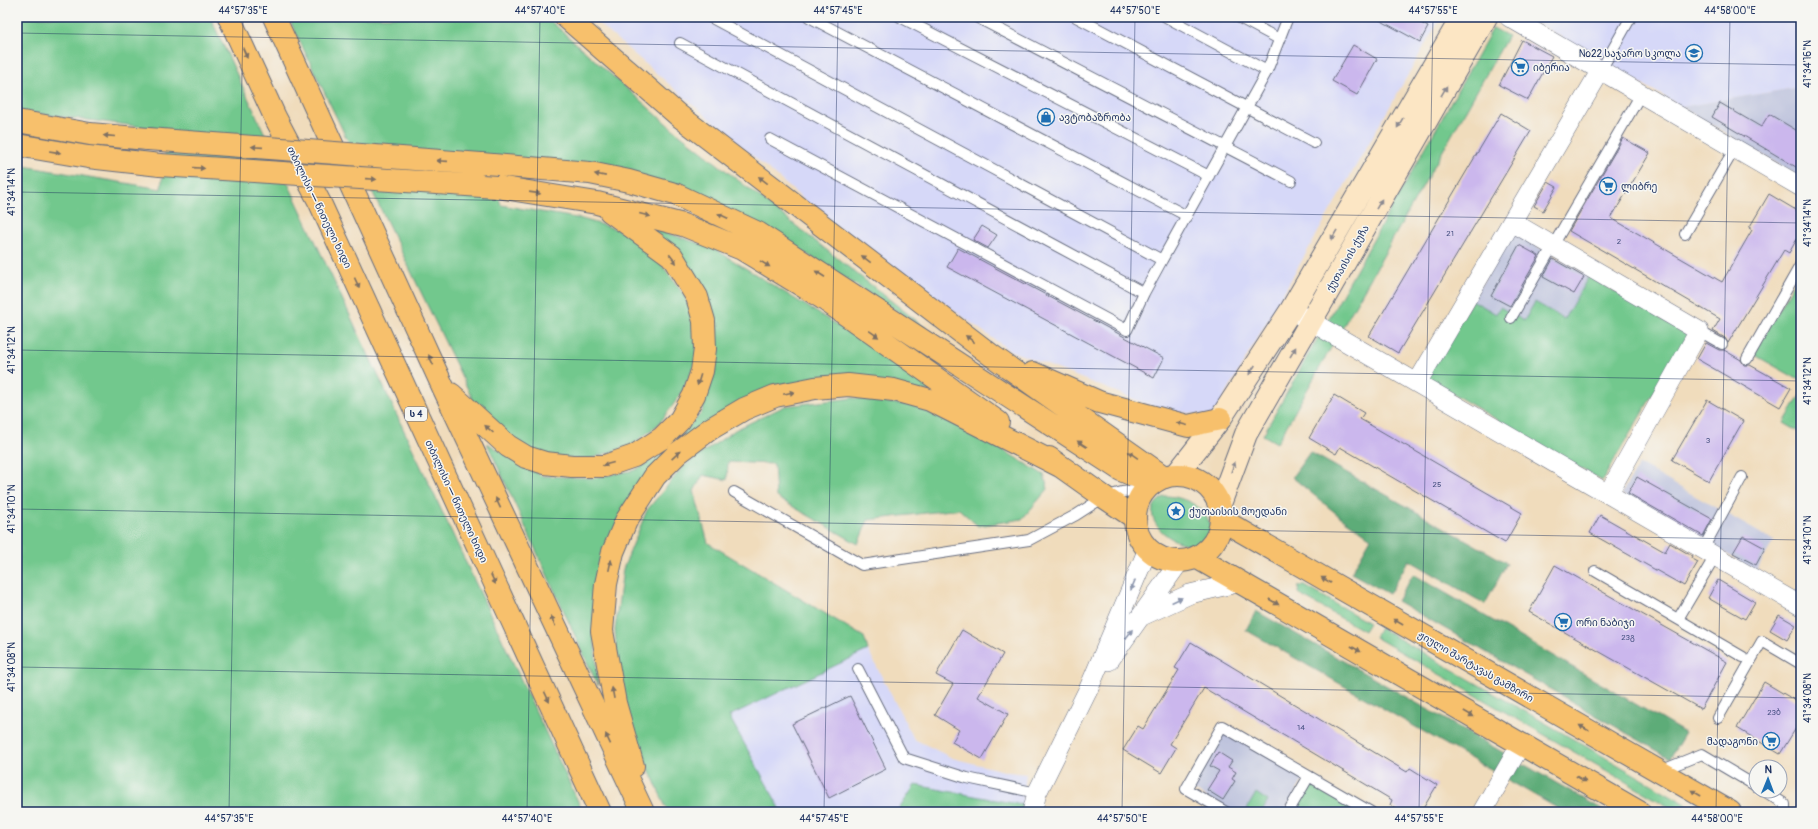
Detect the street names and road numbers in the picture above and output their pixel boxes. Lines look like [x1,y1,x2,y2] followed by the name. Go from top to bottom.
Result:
[284,145,354,271] street label: თბილისი — წითელი ხიდი
[1324,223,1372,294] street label: ქუთაისის ქუჩა
[405,407,427,421] road number: ს 4
[422,438,490,565] street label: თბილისი — წითელი ხიდი
[1416,629,1536,705] street label: ჟიული შარტავას გამზირი

